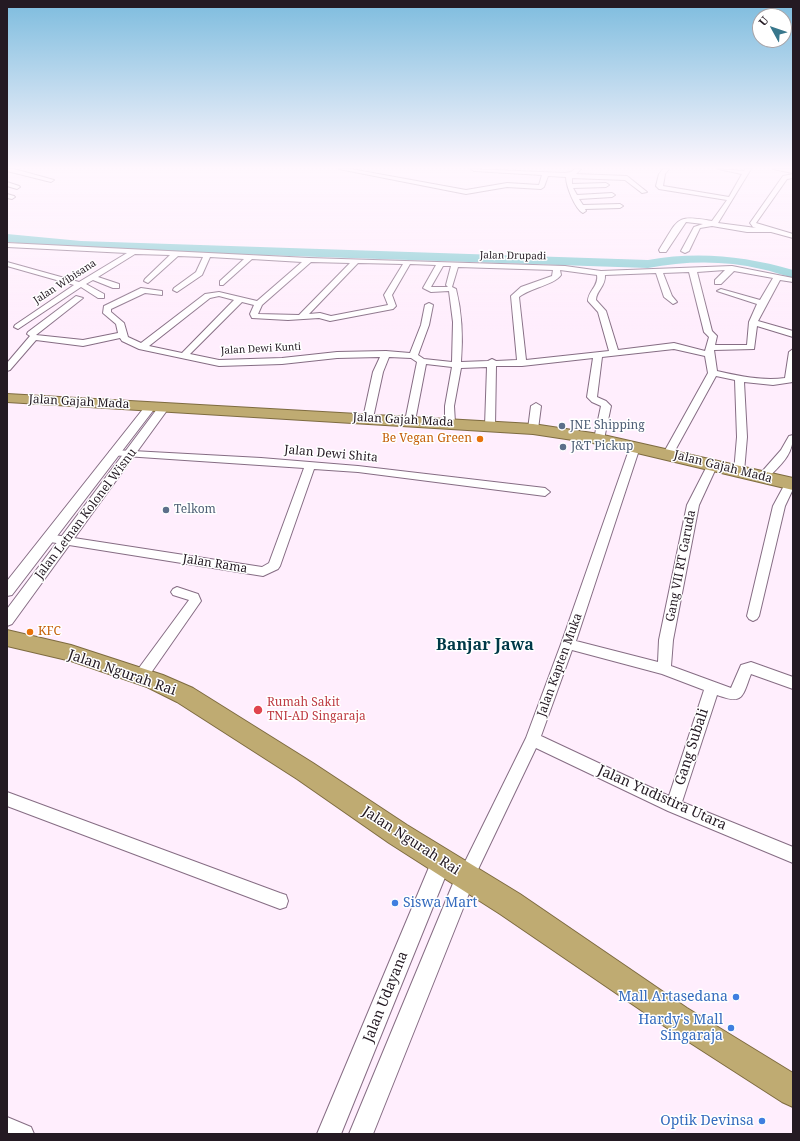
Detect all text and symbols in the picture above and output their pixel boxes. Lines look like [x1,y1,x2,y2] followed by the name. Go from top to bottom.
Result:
[752,8,792,48] north arrow
[755,13,772,29] text: U
[480,249,546,263] street label: Jalan Drupadi
[31,257,99,307] street label: Jalan Wibisana
[221,341,301,357] street label: Jalan Dewi Kunti
[28,392,130,412] street label: Jalan Gajah Mada
[352,410,454,430] street label: Jalan Gajah Mada
[570,419,645,433] place label: JNE Shipping
[557,421,567,431] marker: JNE Shipping
[382,432,472,446] place label: Be Vegan Green
[475,434,485,444] marker: Be Vegan Green
[571,440,633,454] place label: J&T Pickup
[558,442,568,452] marker: J&T Pickup
[284,443,378,465] street label: Jalan Dewi Shita
[32,446,140,582] street label: Jalan Letnan Kolonel Wisnu
[672,448,774,486] street label: Jalan Gajah Mada
[174,503,216,517] place label: Telkom
[161,505,171,515] marker: Telkom
[663,509,699,623] street label: Gang VII RT Garuda
[182,552,248,576] street label: Jalan Rama
[535,611,585,719] street label: Jalan Kapten Muka
[38,625,61,639] place label: KFC
[25,627,35,637] marker: KFC
[436,635,534,655] district label: Banjar Jawa
[66,647,178,699] street label: Jalan Ngurah Rai
[267,696,366,724] place label: Rumah Sakit TNI-AD Singaraja
[252,704,264,716] marker: Rumah Sakit TNI-AD Singaraja
[672,706,712,788] street label: Gang Subali
[595,762,729,834] street label: Jalan Yudistira Utara
[359,803,463,879] street label: Jalan Ngurah Rai
[403,895,478,911] place label: Siswa Mart
[390,898,400,908] marker: Siswa Mart
[360,949,412,1045] street label: Jalan Udayana
[618,989,728,1005] place label: Mall Artasedana
[731,992,741,1002] marker: Mall Artasedana
[638,1012,723,1044] place label: Hardy's Mall Singaraja
[726,1023,736,1033] marker: Hardy's Mall Singaraja
[660,1113,754,1129] place label: Optik Devinsa
[757,1116,767,1126] marker: Optik Devinsa

